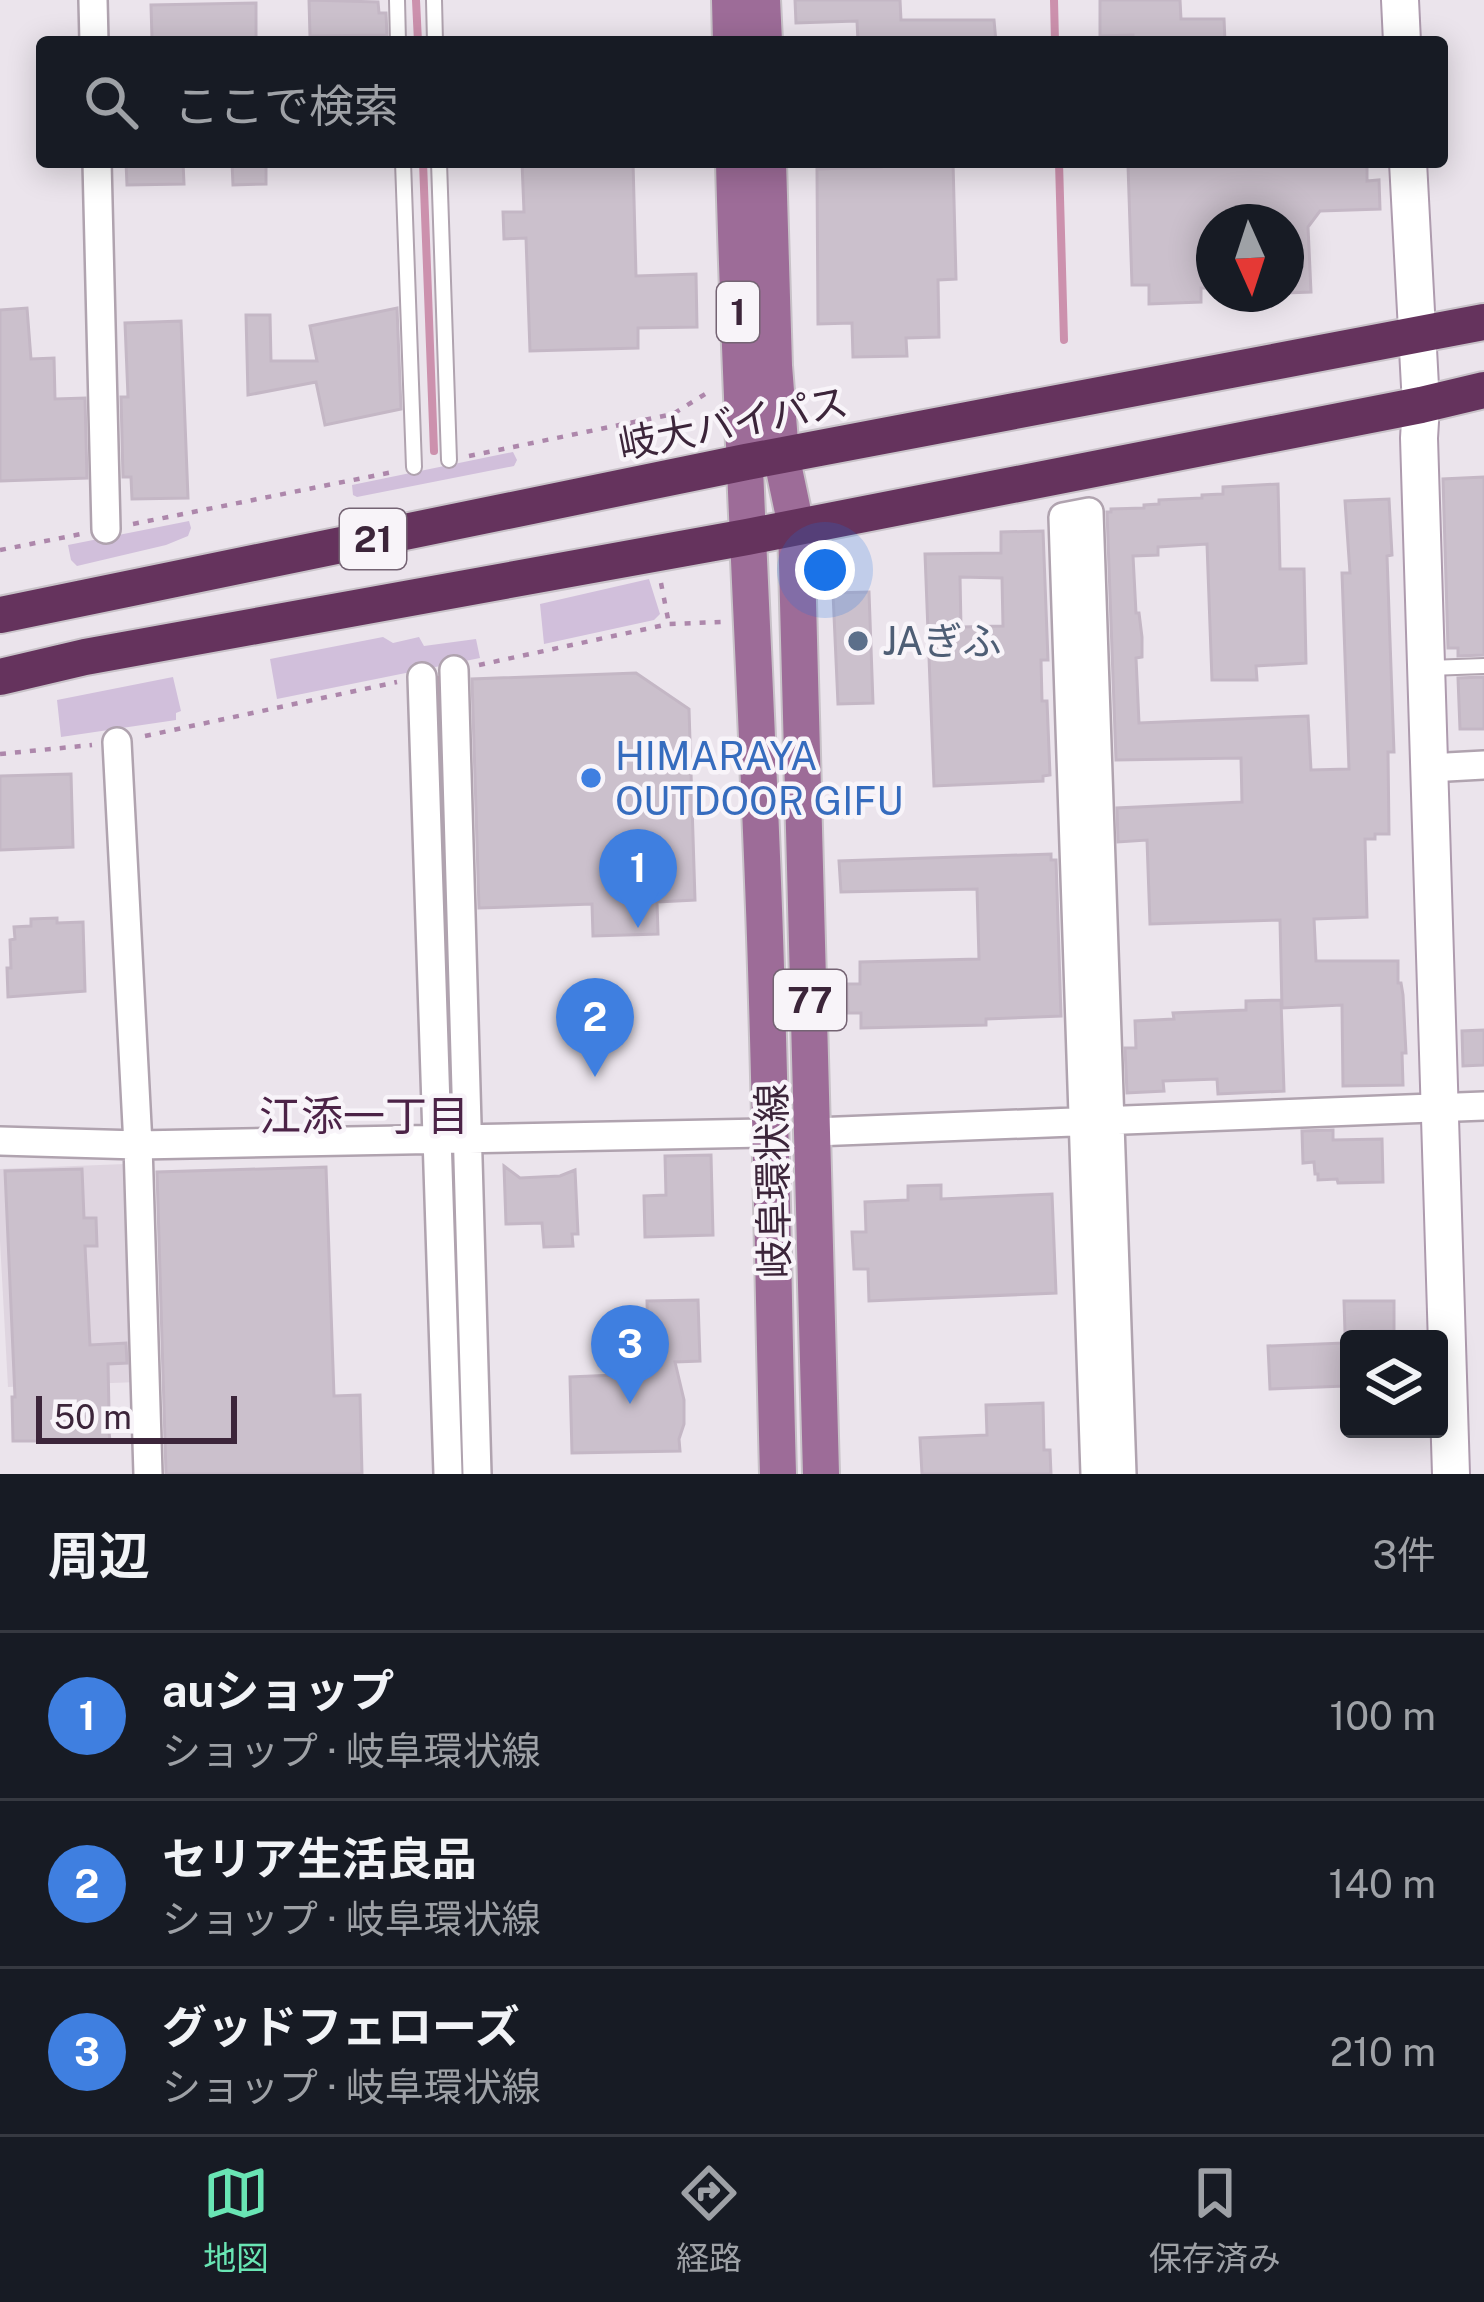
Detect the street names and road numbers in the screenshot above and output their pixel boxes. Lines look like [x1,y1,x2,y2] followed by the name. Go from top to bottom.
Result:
[717,282,759,342] road number: 1
[614,378,852,468] street label: 岐大バイパス
[340,509,406,569] road number: 21
[774,970,846,1030] road number: 77
[748,1083,798,1279] street label: 岐阜環状線

